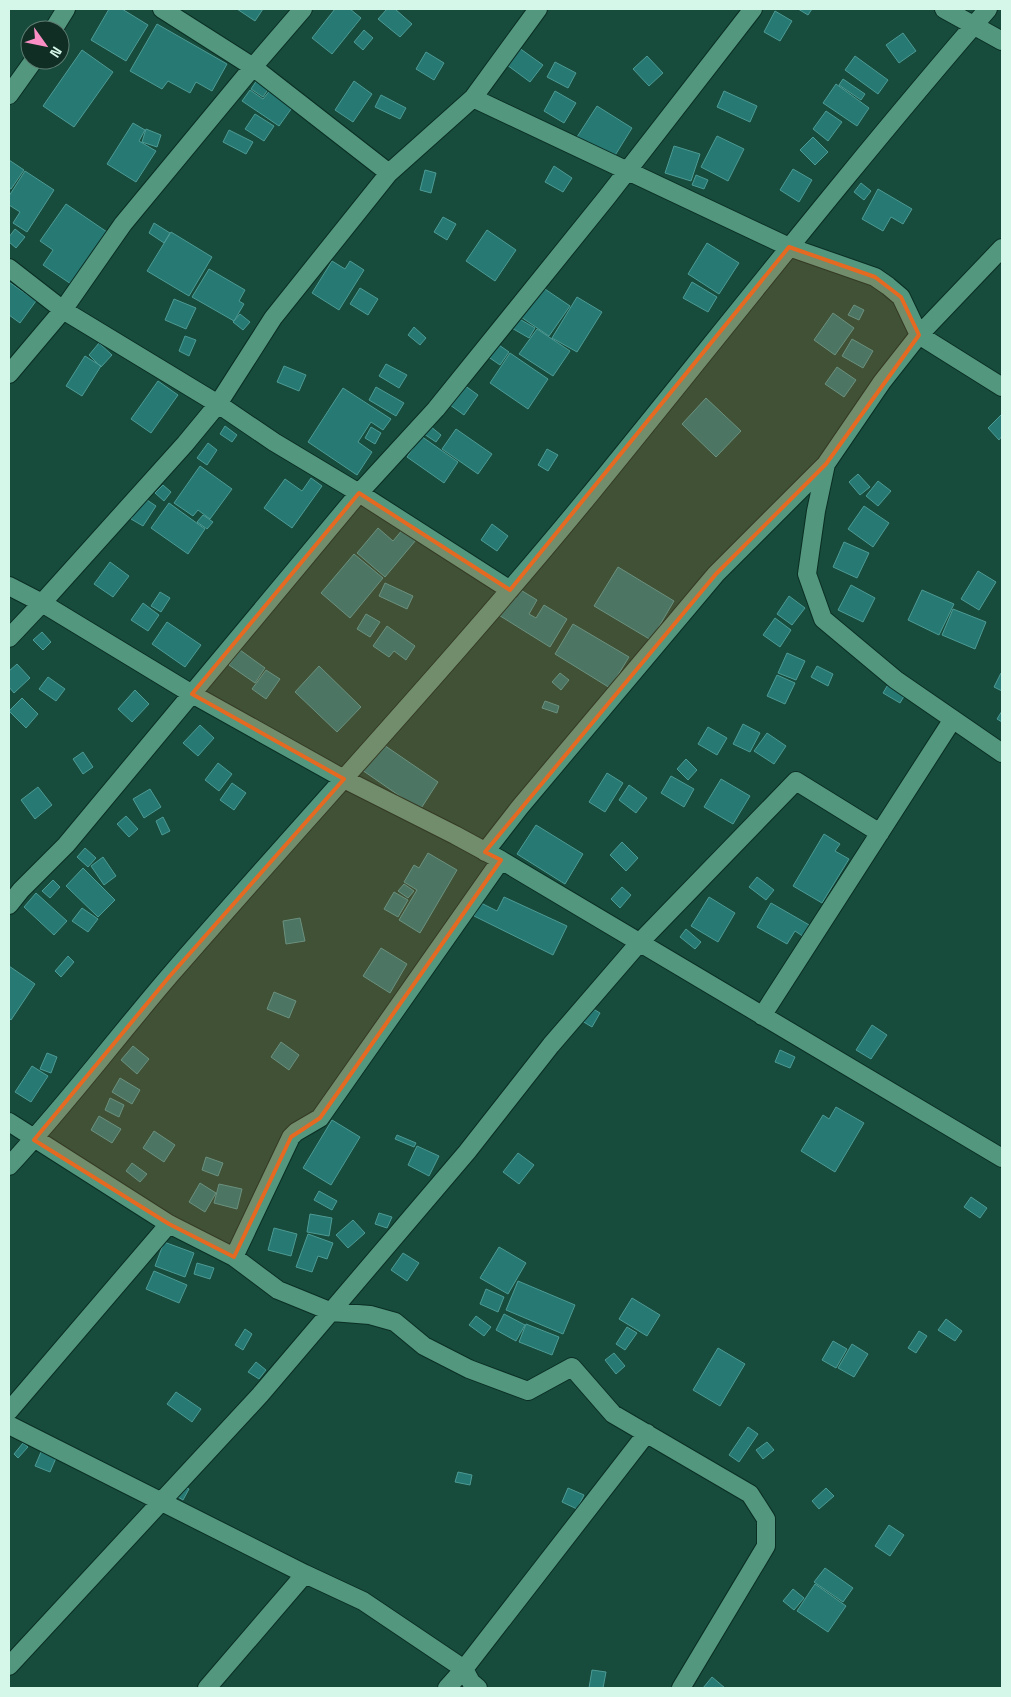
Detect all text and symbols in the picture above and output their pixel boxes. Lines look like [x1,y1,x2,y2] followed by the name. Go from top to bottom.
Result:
[20,20,70,70] north arrow
[46,43,66,61] text: N

